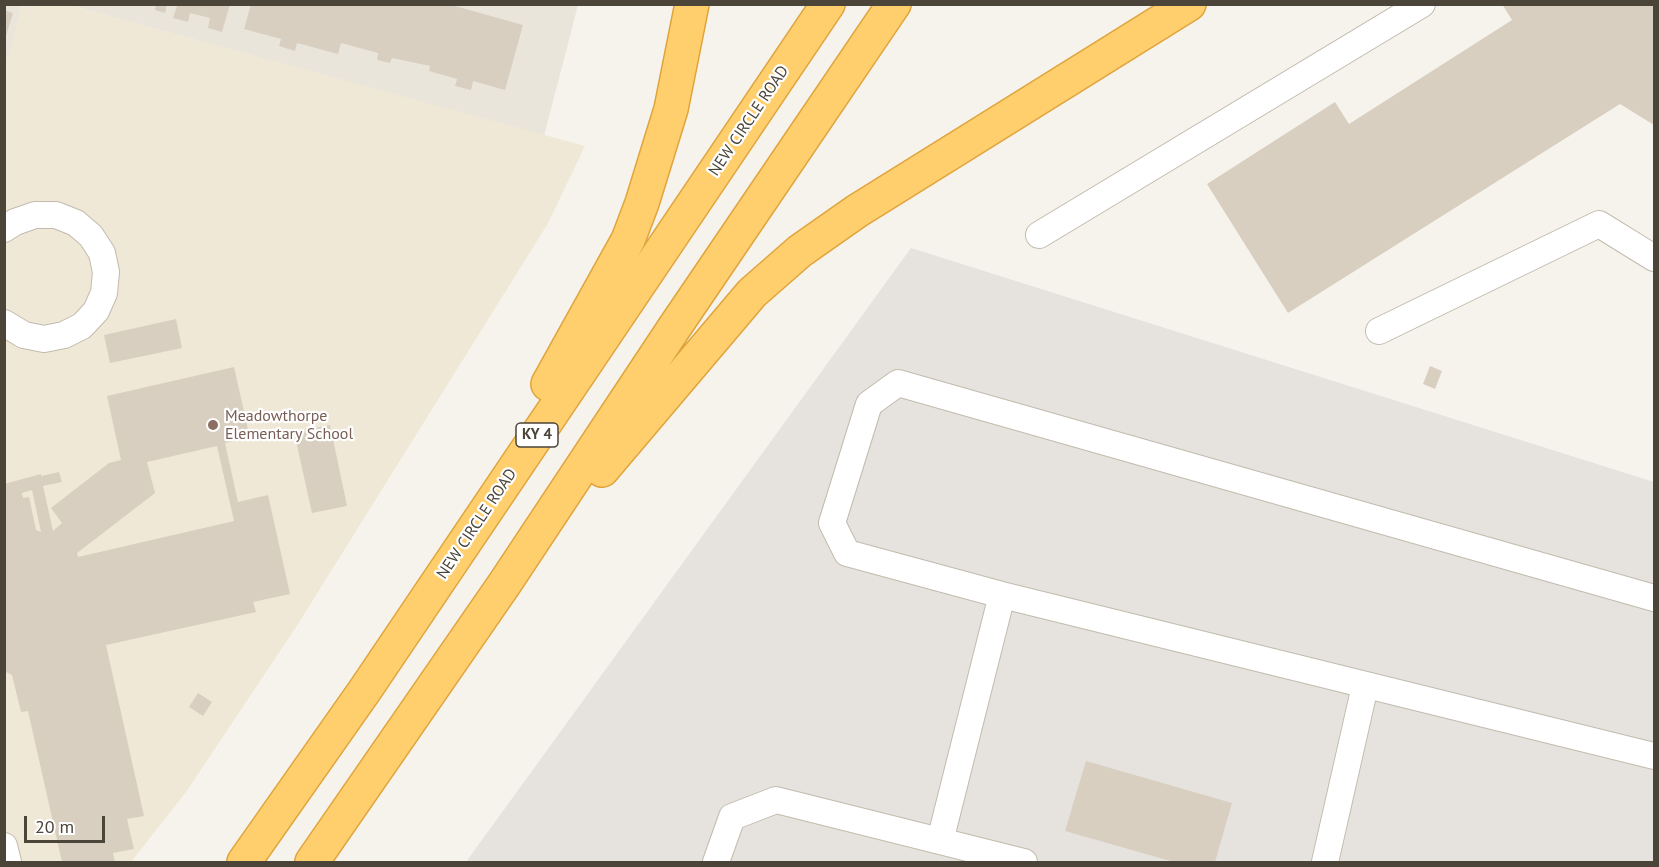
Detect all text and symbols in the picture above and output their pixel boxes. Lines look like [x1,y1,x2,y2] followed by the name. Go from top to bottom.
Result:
[705,62,793,180] street label: NEW CIRCLE ROAD
[225,406,353,444] place label: Meadowthorpe Elementary School
[206,418,220,432] marker: Meadowthorpe Elementary School
[516,423,558,447] road number: KY 4
[433,465,521,583] street label: NEW CIRCLE ROAD
[27,804,108,842] scale bar
[35,815,74,838] text: 20 m

